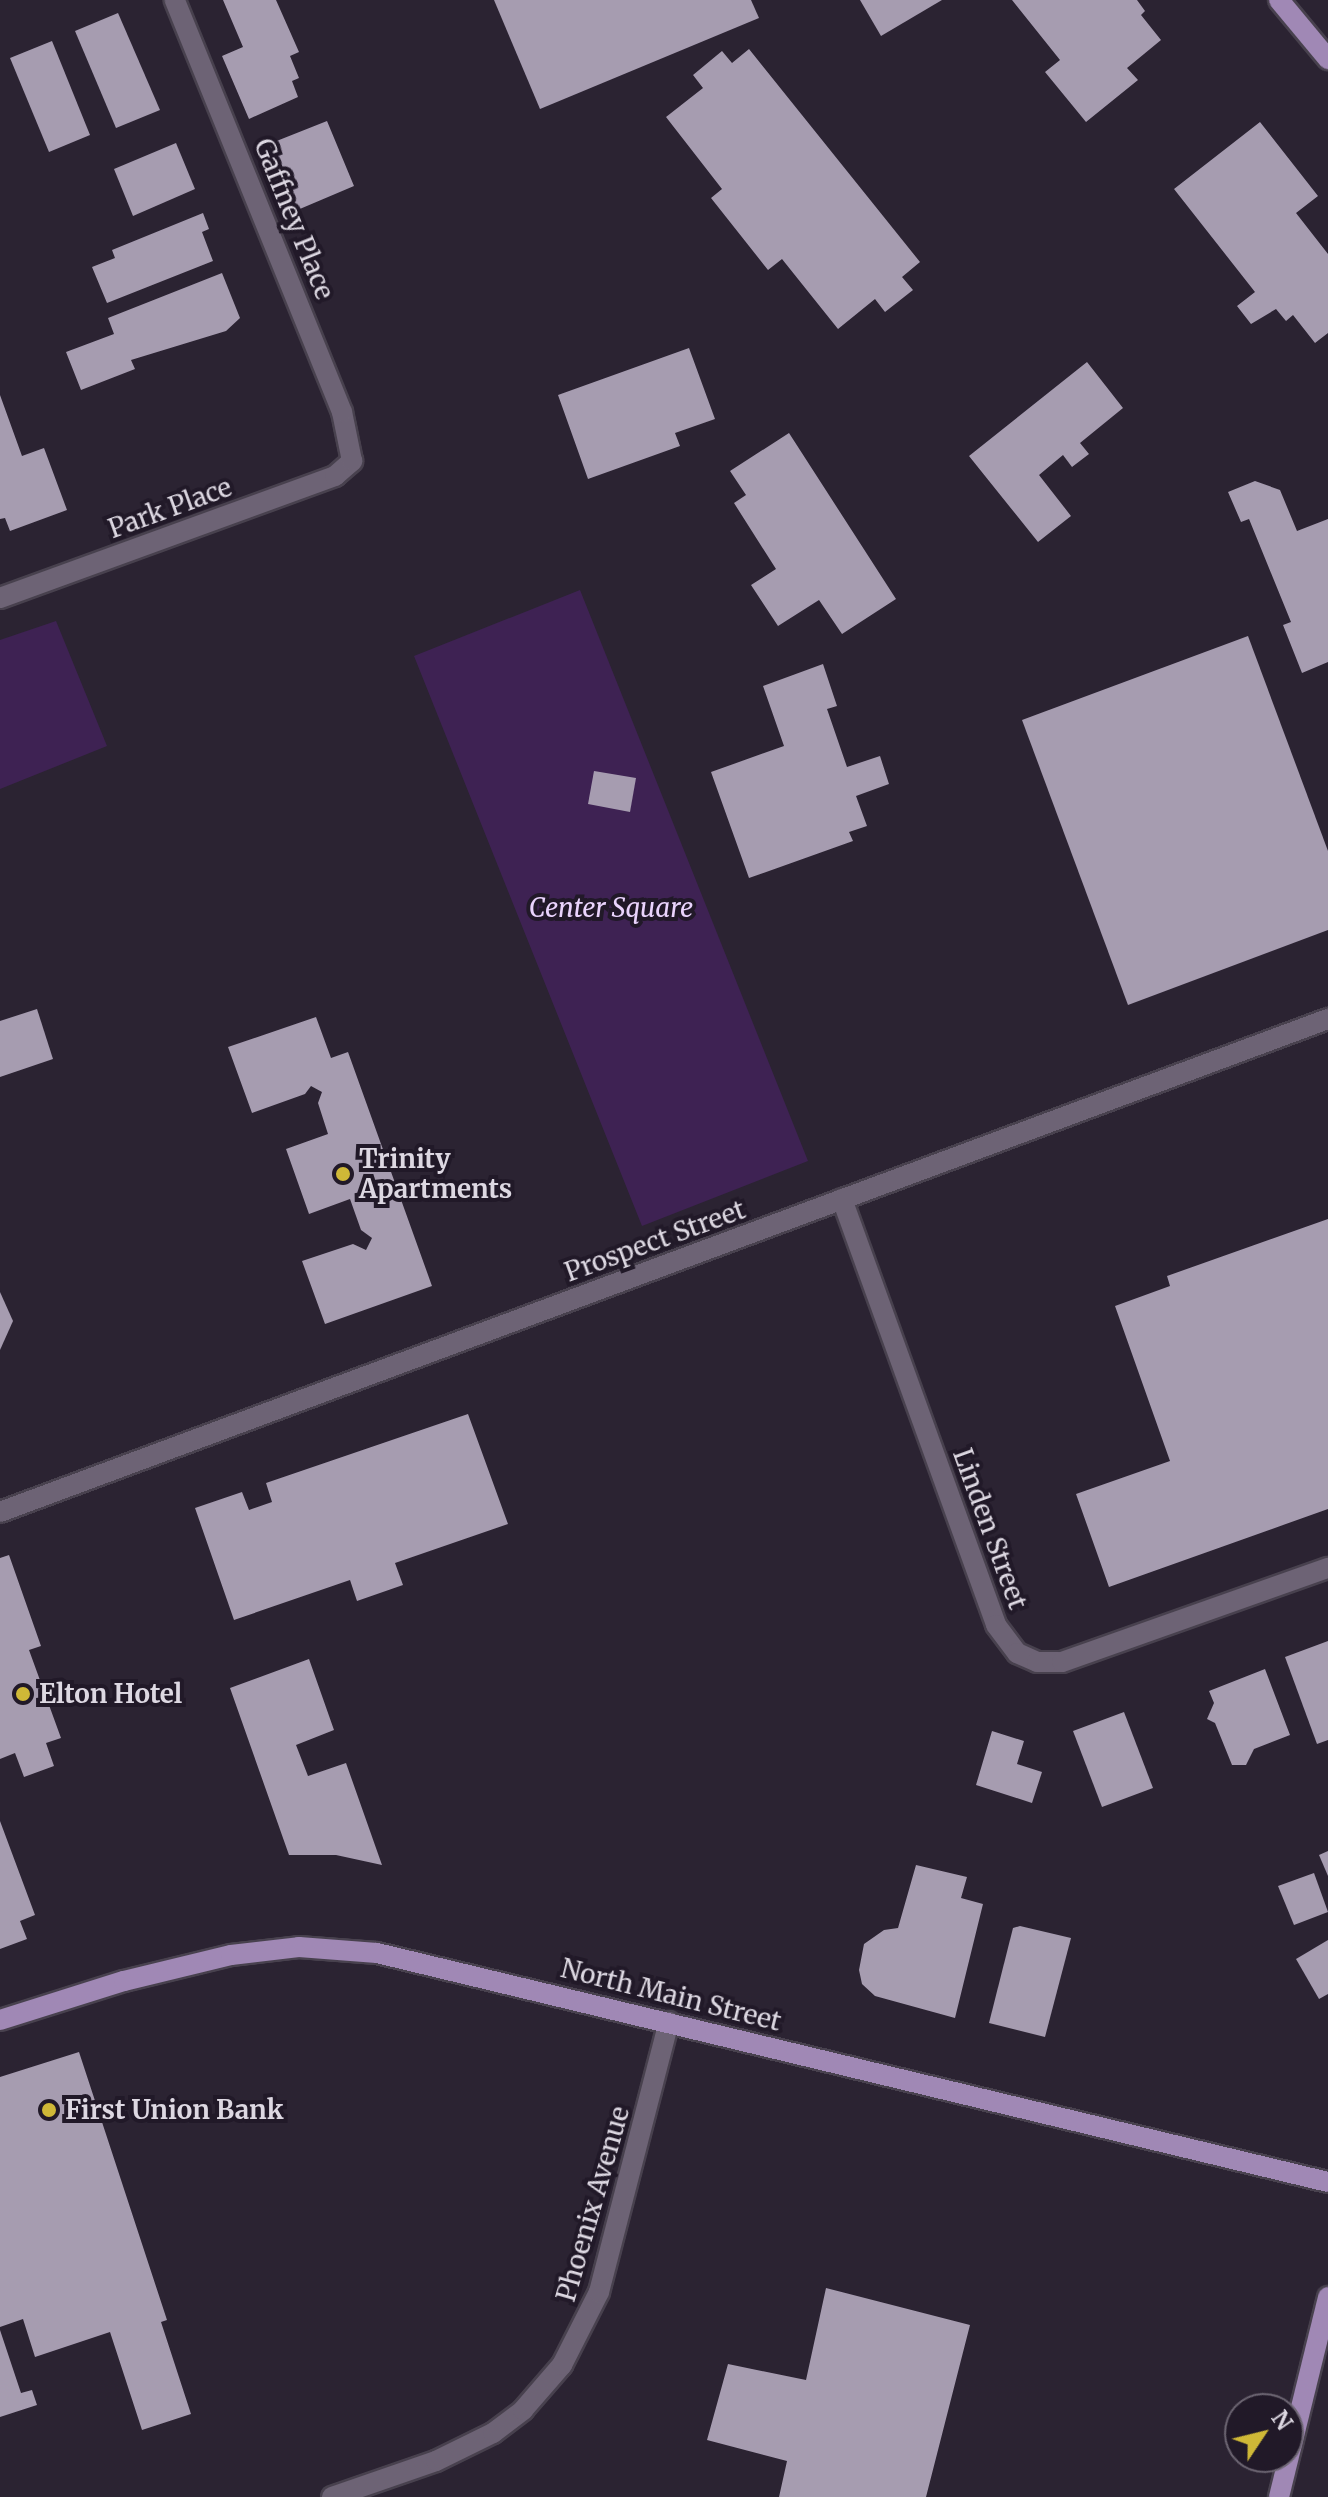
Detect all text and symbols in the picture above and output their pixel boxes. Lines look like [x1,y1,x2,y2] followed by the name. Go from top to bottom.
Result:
[248,134,340,304] street label: Gaffney Place
[104,471,236,545] street label: Park Place
[529,892,693,924] park label: Center Square
[359,1143,512,1204] place label: Trinity Apartments
[334,1165,352,1183] marker: Trinity Apartments
[560,1194,750,1288] street label: Prospect Street
[946,1444,1034,1614] street label: Linden Street
[39,1678,182,1710] place label: Elton Hotel
[14,1685,32,1703] marker: Elton Hotel
[558,1953,784,2037] street label: North Main Street
[65,2094,284,2126] place label: First Union Bank
[40,2101,58,2119] marker: First Union Bank
[550,2103,636,2305] street label: Phoenix Avenue
[1224,2393,1304,2473] north arrow
[1266,2405,1298,2436] text: N

